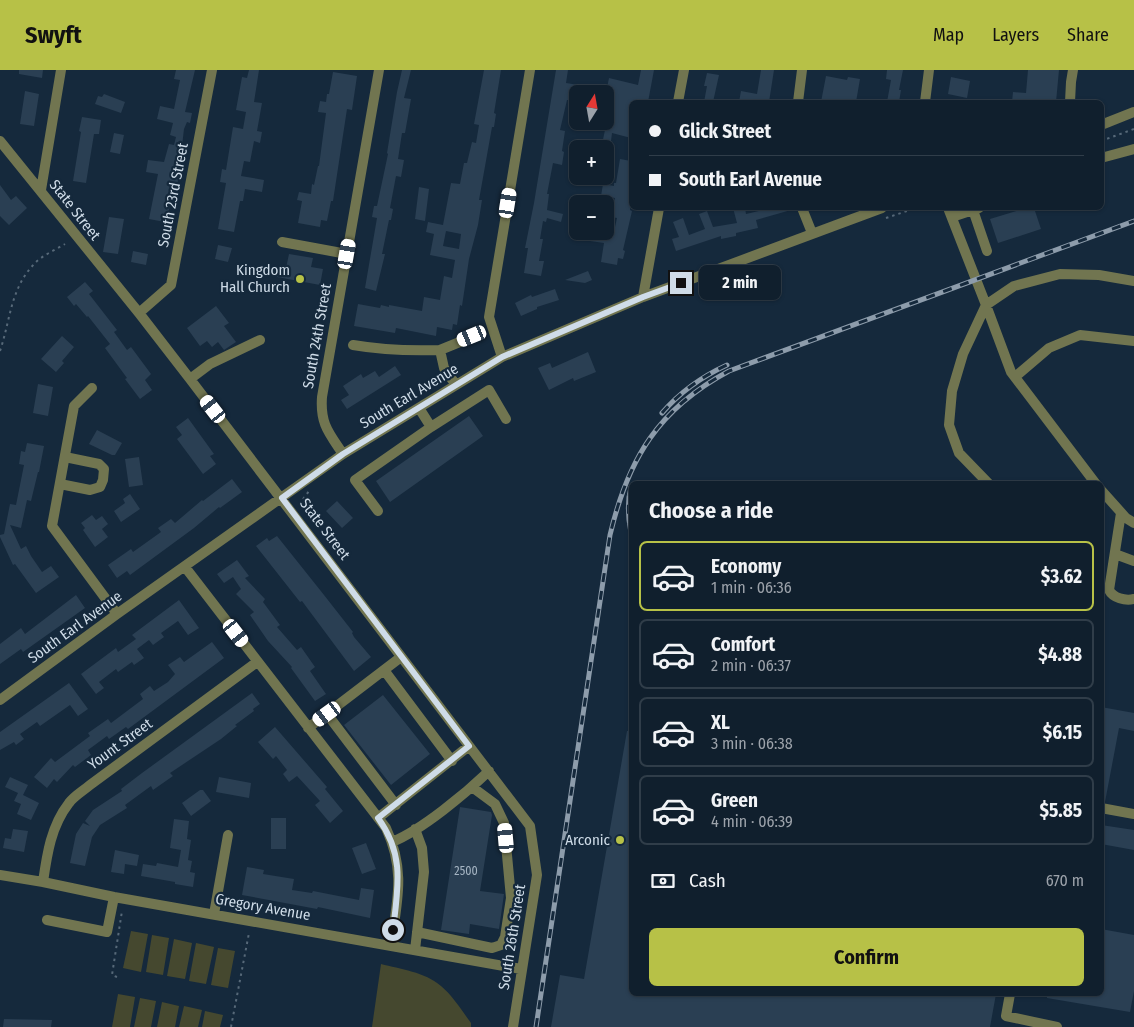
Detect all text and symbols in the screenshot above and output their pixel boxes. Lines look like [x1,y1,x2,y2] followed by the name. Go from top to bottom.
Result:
[25,21,82,49] text: Swyft
[933,24,964,46] text: Map
[992,24,1039,46] text: Layers
[1067,24,1109,46] text: Share
[569,85,614,130] north arrow
[569,85,614,240] map controls
[679,120,771,143] text: Glick Street
[569,140,614,185] button: +
[154,141,192,249] street label: South 23rd Street
[679,168,822,191] text: South Earl Avenue
[46,176,104,244] street label: State Street
[498,187,517,219] car
[569,195,614,240] button: −
[337,238,356,270] car
[220,261,290,296] place label: Kingdom Hall Church
[698,266,781,300] callout: 2 min
[670,272,692,294] route end
[294,273,306,285] marker: Kingdom Hall Church
[722,273,758,292] text: 2 min
[299,282,335,390] street label: South 24th Street
[455,323,488,349] car
[357,360,461,432] street label: South Earl Avenue
[197,393,228,425] car
[296,495,354,563] street label: State Street
[649,497,773,524] text: Choose a ride
[651,554,696,599] icon: car
[711,555,781,578] text: Economy
[1041,565,1082,588] text: $3.62
[711,578,792,597] text: 1 min · 06:36
[25,587,125,667] street label: South Earl Avenue
[220,617,251,649] car
[651,632,696,677] icon: car
[711,633,775,656] text: Comfort
[1038,643,1082,666] text: $4.88
[711,656,791,675] text: 2 min · 06:37
[310,699,343,729] car
[651,710,696,755] icon: car
[711,711,730,734] text: XL
[84,714,156,773] street label: Yount Street
[1043,721,1082,744] text: $6.15
[711,734,793,753] text: 3 min · 06:38
[651,788,696,833] icon: car
[711,789,758,812] text: Green
[1039,799,1082,822] text: $5.85
[711,812,793,831] text: 4 min · 06:39
[497,822,514,854] car
[565,831,611,849] place label: Arconic
[614,834,626,846] marker: Arconic
[454,864,478,878] house number: 2500
[649,867,677,895] icon: cash
[689,869,726,892] text: Cash
[1046,871,1084,890] text: 670 m
[495,883,529,991] street label: South 26th Street
[214,890,312,924] street label: Gregory Avenue
[382,919,404,941] route start
[649,928,1084,986] button: Confirm

